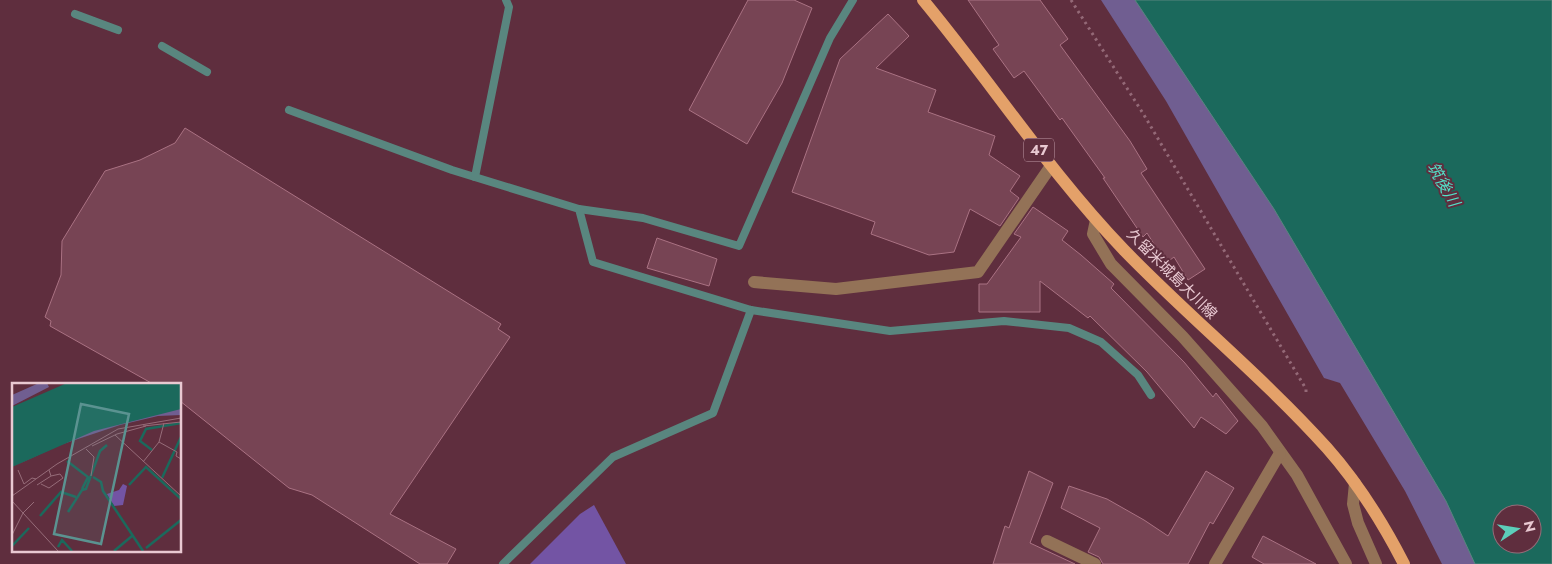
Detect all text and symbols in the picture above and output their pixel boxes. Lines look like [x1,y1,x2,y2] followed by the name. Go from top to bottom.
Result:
[1024,138,1054,162] road number: 47
[1422,158,1467,213] water label: 筑後川
[1122,224,1222,324] street label: 久留米城島大川線
[12,383,181,552] inset map
[1492,504,1542,554] north arrow
[1519,519,1541,534] text: N

